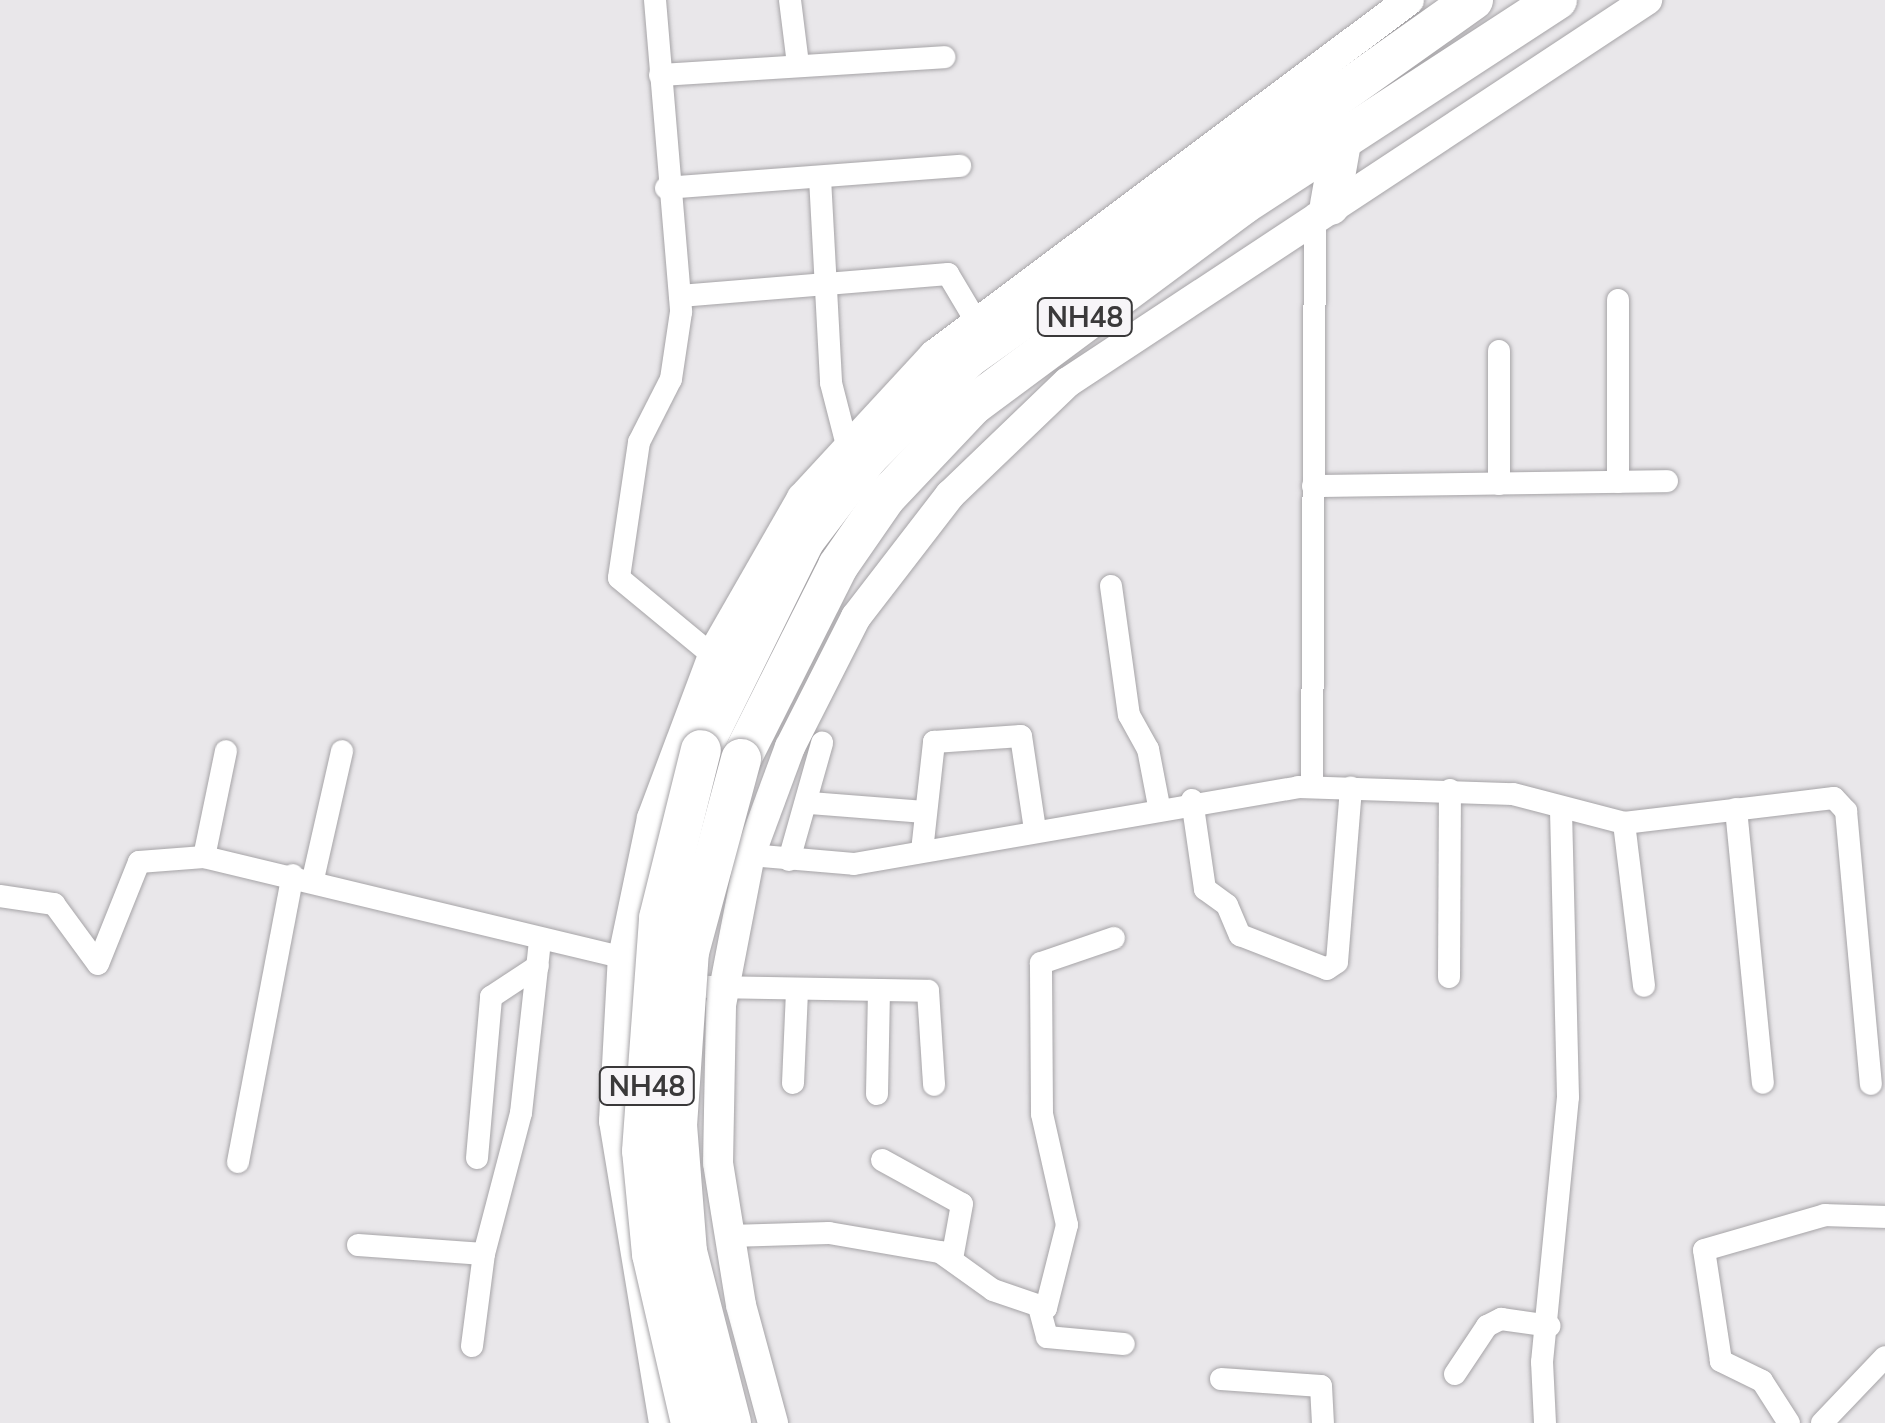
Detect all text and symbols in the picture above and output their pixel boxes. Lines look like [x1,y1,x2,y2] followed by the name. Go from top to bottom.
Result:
[1035,294,1135,340] road number: NH48
[597,1063,697,1109] road number: NH48

